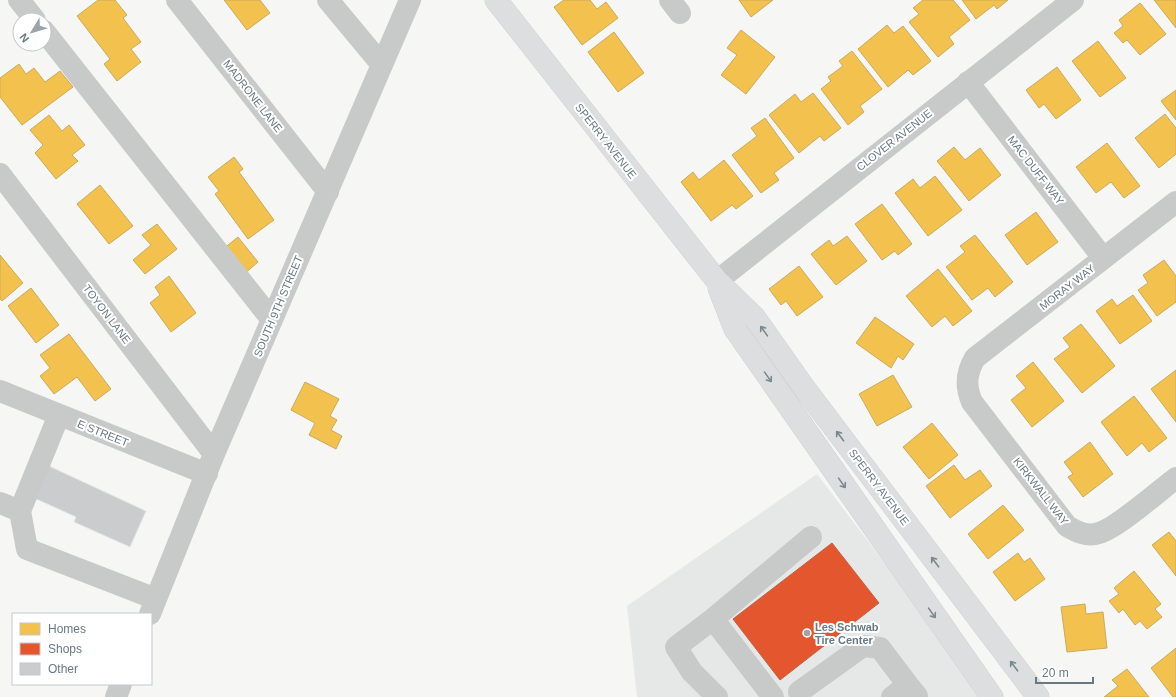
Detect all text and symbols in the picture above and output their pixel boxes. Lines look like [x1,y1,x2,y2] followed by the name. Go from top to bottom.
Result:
[12,12,52,52] north arrow
[17,31,31,45] text: N
[221,58,285,134] street label: MADRONE LANE
[573,101,639,181] street label: SPERRY AVENUE
[854,107,934,173] street label: CLOVER AVENUE
[1006,133,1067,207] street label: MAC DUFF WAY
[251,253,305,358] street label: SOUTH 9TH STREET
[1037,261,1097,312] street label: MORAY WAY
[81,282,133,346] street label: TOYON LANE
[760,326,768,337] one-way arrow
[764,371,772,382] one-way arrow
[76,417,130,449] street label: E STREET
[836,431,844,442] one-way arrow
[847,447,911,527] street label: SPERRY AVENUE
[1011,455,1071,527] street label: KIRKWALL WAY
[838,478,846,489] one-way arrow
[931,557,940,568] one-way arrow
[928,607,936,618] one-way arrow
[12,613,152,685] legend
[815,621,879,646] place label: Les Schwab Tire Center
[48,622,86,636] text: Homes
[802,628,812,638] marker: Les Schwab Tire Center
[48,642,82,656] text: Shops
[1036,659,1093,685] scale bar
[1010,661,1018,672] one-way arrow
[48,662,78,676] text: Other
[1042,666,1069,680] text: 20 m

